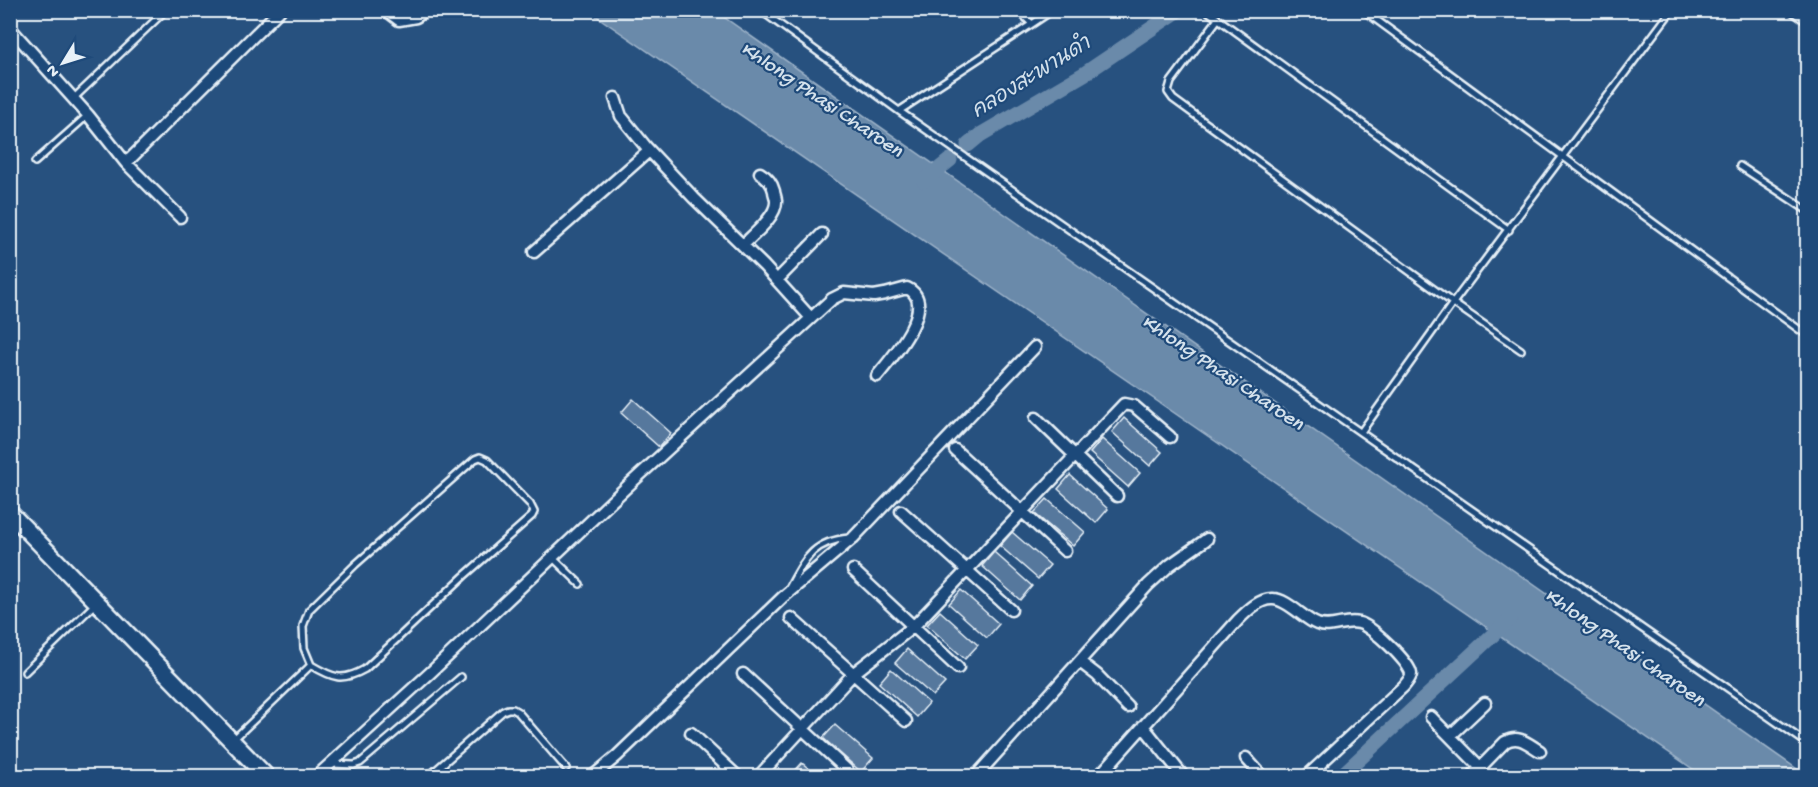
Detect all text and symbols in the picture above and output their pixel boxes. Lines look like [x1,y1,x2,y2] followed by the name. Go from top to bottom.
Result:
[966,28,1097,126] water label: คลองสะพานดำ
[33,33,93,93] north arrow
[735,37,908,165] water label: Khlong Phasi Charoen
[43,60,65,80] text: N
[1136,310,1309,438] water label: Khlong Phasi Charoen
[1539,584,1710,714] water label: Khlong Phasi Charoen

